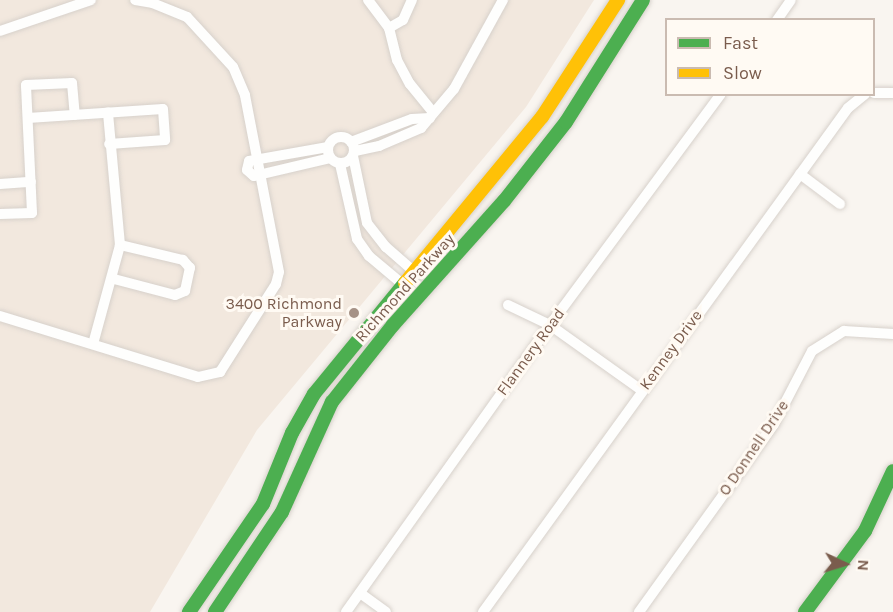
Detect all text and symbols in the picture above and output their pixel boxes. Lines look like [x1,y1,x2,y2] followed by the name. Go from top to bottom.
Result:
[665,18,875,96] legend
[723,32,758,54] text: Fast
[723,62,762,84] text: Slow
[351,230,459,346] street label: Richmond Parkway
[225,294,342,332] place label: 3400 Richmond Parkway
[493,305,569,399] street label: Flannery Road
[347,306,361,320] marker: 3400 Richmond Parkway
[636,306,706,394] street label: Kenney Drive
[715,397,793,499] street label: O Donnell Drive
[815,534,875,594] north arrow
[854,559,873,572] text: N

